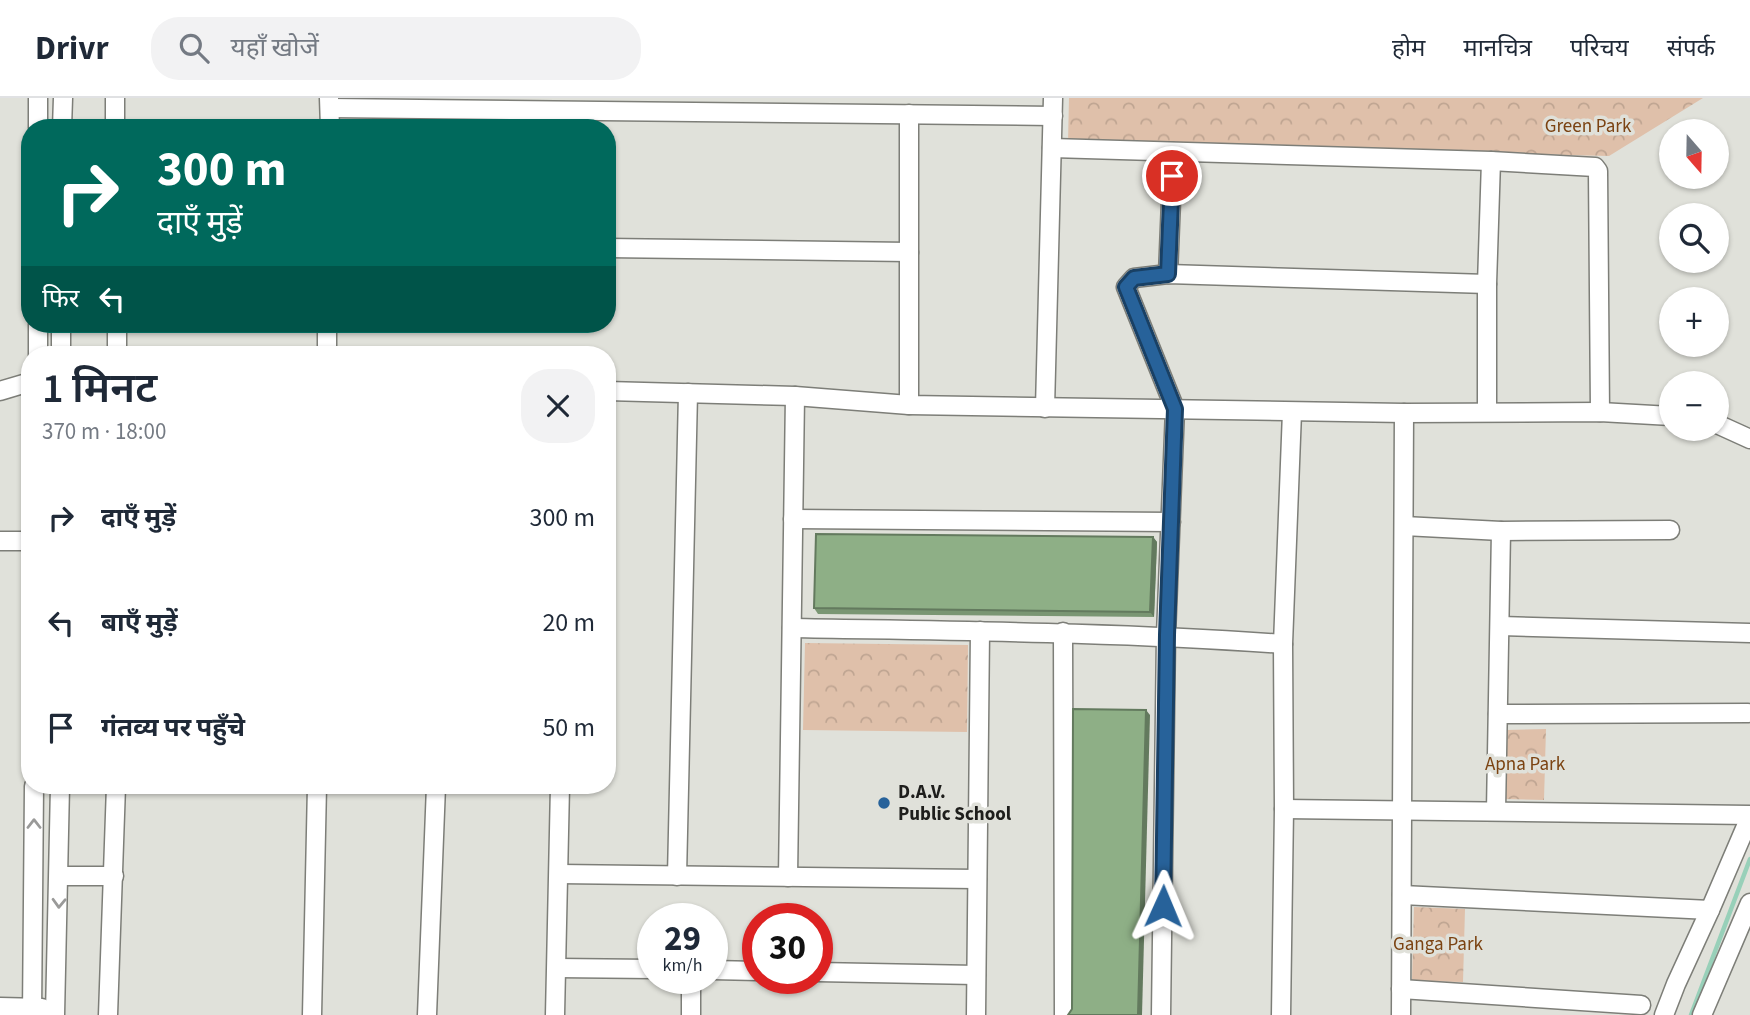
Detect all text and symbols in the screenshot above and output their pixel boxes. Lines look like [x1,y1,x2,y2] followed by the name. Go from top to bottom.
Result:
[151,17,641,80] search box
[35,25,109,72] text: Drivr
[175,29,213,67] icon: search
[231,29,319,66] text: यहाँ खोजें
[1392,31,1425,66] text: होम
[1463,31,1532,66] text: मानचित्र
[1570,31,1629,66] text: परिचय
[1667,31,1715,66] text: संपर्क
[1545,113,1632,140] park label: Green Park
[1659,119,1729,189] north arrow
[1659,119,1729,441] map controls
[157,135,286,205] text: 300 m
[1142,146,1202,206] pin
[42,147,133,238] icon: right
[1153,157,1191,195] icon: arrive
[157,200,243,246] text: दाएँ मुड़ें
[1659,203,1729,273] button: search
[42,280,79,317] text: फिर
[93,280,131,318] icon: left
[1659,287,1729,357] button: +
[42,359,157,419] text: 1 मिनट
[521,369,595,443] button: close
[1659,371,1729,441] button: −
[42,415,166,448] text: 370 m · 18:00
[42,499,80,537] icon: right
[101,499,176,536] text: दाएँ मुड़ें
[529,499,595,536] text: 300 m
[42,604,80,642] icon: left
[101,604,178,641] text: बाएँ मुड़ें
[542,604,595,641] text: 20 m
[42,709,80,747] icon: arrive
[101,709,245,746] text: गंतव्य पर पहुँचे
[542,709,595,746] text: 50 m
[1485,751,1566,778] park label: Apna Park
[898,779,1012,828] place label: D.A.V. Public School
[876,795,892,811] marker: D.A.V. Public School
[26,819,42,829] one-way arrow
[1126,869,1200,943] position arrow
[51,898,66,909] one-way arrow
[742,903,833,994] speed limit sign: 30
[664,914,701,964] text: 29
[1393,931,1484,958] park label: Ganga Park
[663,953,702,978] text: km/h

